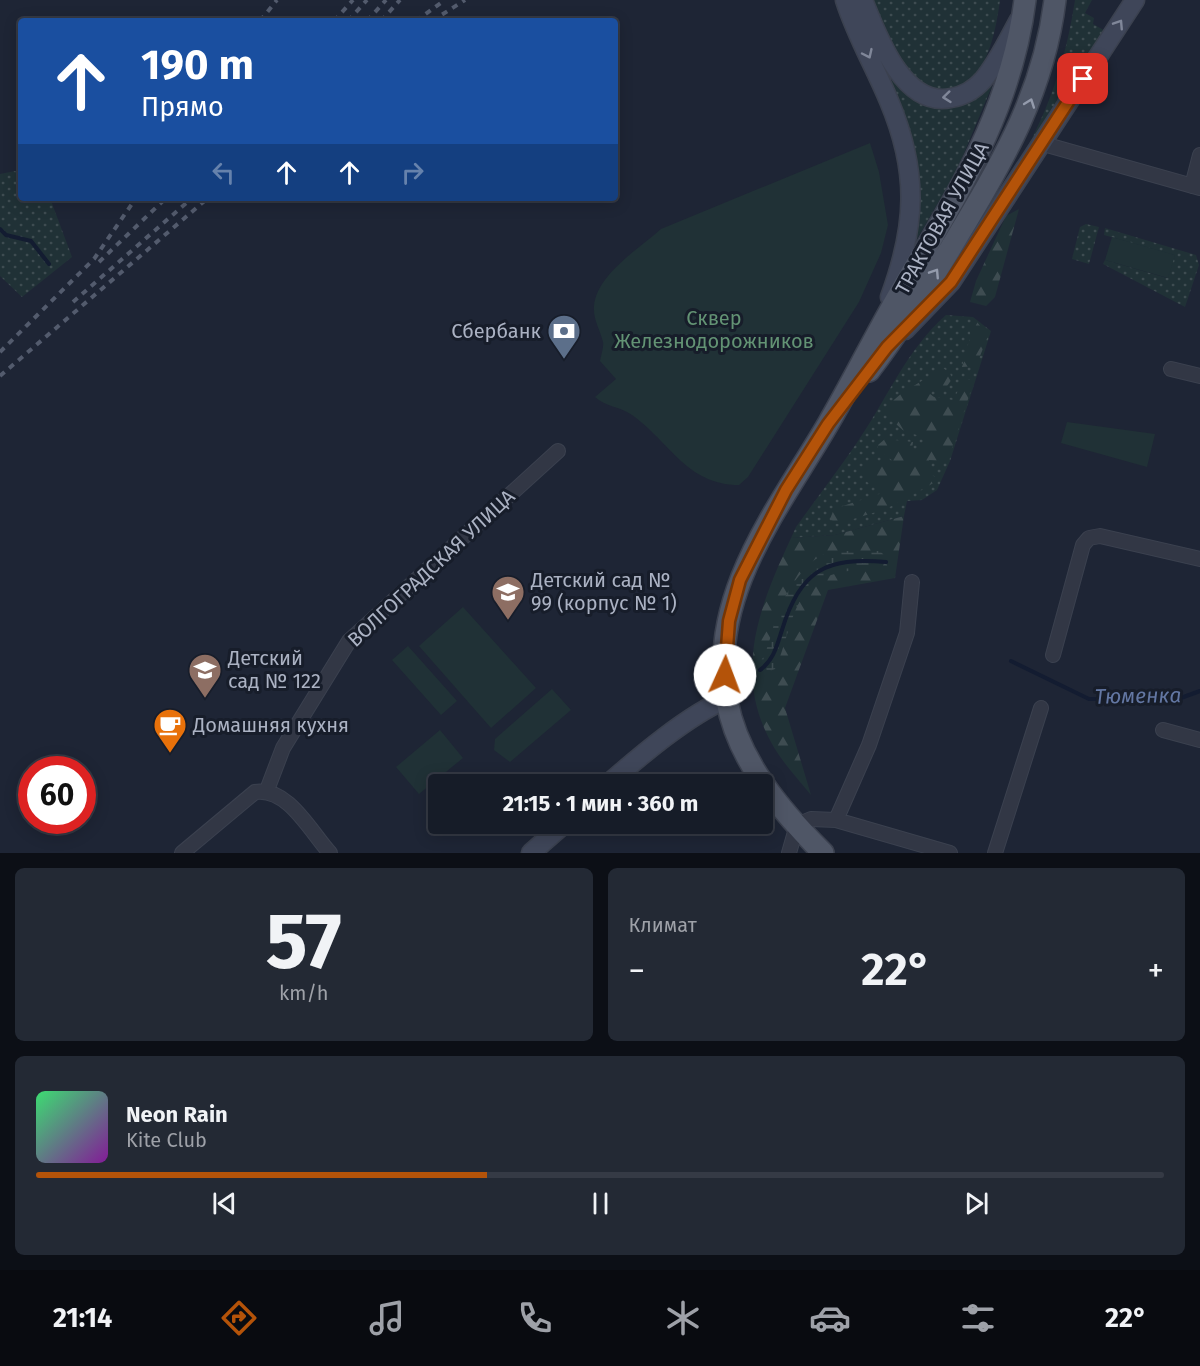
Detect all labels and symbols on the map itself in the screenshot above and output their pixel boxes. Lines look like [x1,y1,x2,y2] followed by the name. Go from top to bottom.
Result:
[1112,20,1123,31] one-way arrow
[860,47,872,58] one-way arrow
[1057,53,1108,104] pin
[942,90,952,103] one-way arrow
[1022,99,1035,109] one-way arrow
[890,137,994,298] street label: ТРАКТОВАЯ УЛИЦА
[927,269,938,280] one-way arrow
[614,306,814,353] park label: Сквер Железнодорожников
[546,313,582,360] bank icon: Сбербанк
[451,319,542,343] place label: Сбербанк
[342,484,520,652] street label: ВОЛГОГРАДСКАЯ УЛИЦА
[530,568,677,615] place label: Детский сад № 99 (корпус № 1)
[490,574,526,621] school or university icon: Детский сад № 99 (корпус № 1)
[693,643,757,707] position arrow
[227,646,321,693] place label: Детский сад № 122
[187,652,223,699] school or university icon: Детский сад № 122
[1094,682,1182,710] water label: Тюменка
[152,707,188,754] cafe icon: Домашняя кухня
[192,713,349,737] place label: Домашняя кухня
[18,756,96,834] speed limit sign: 60

